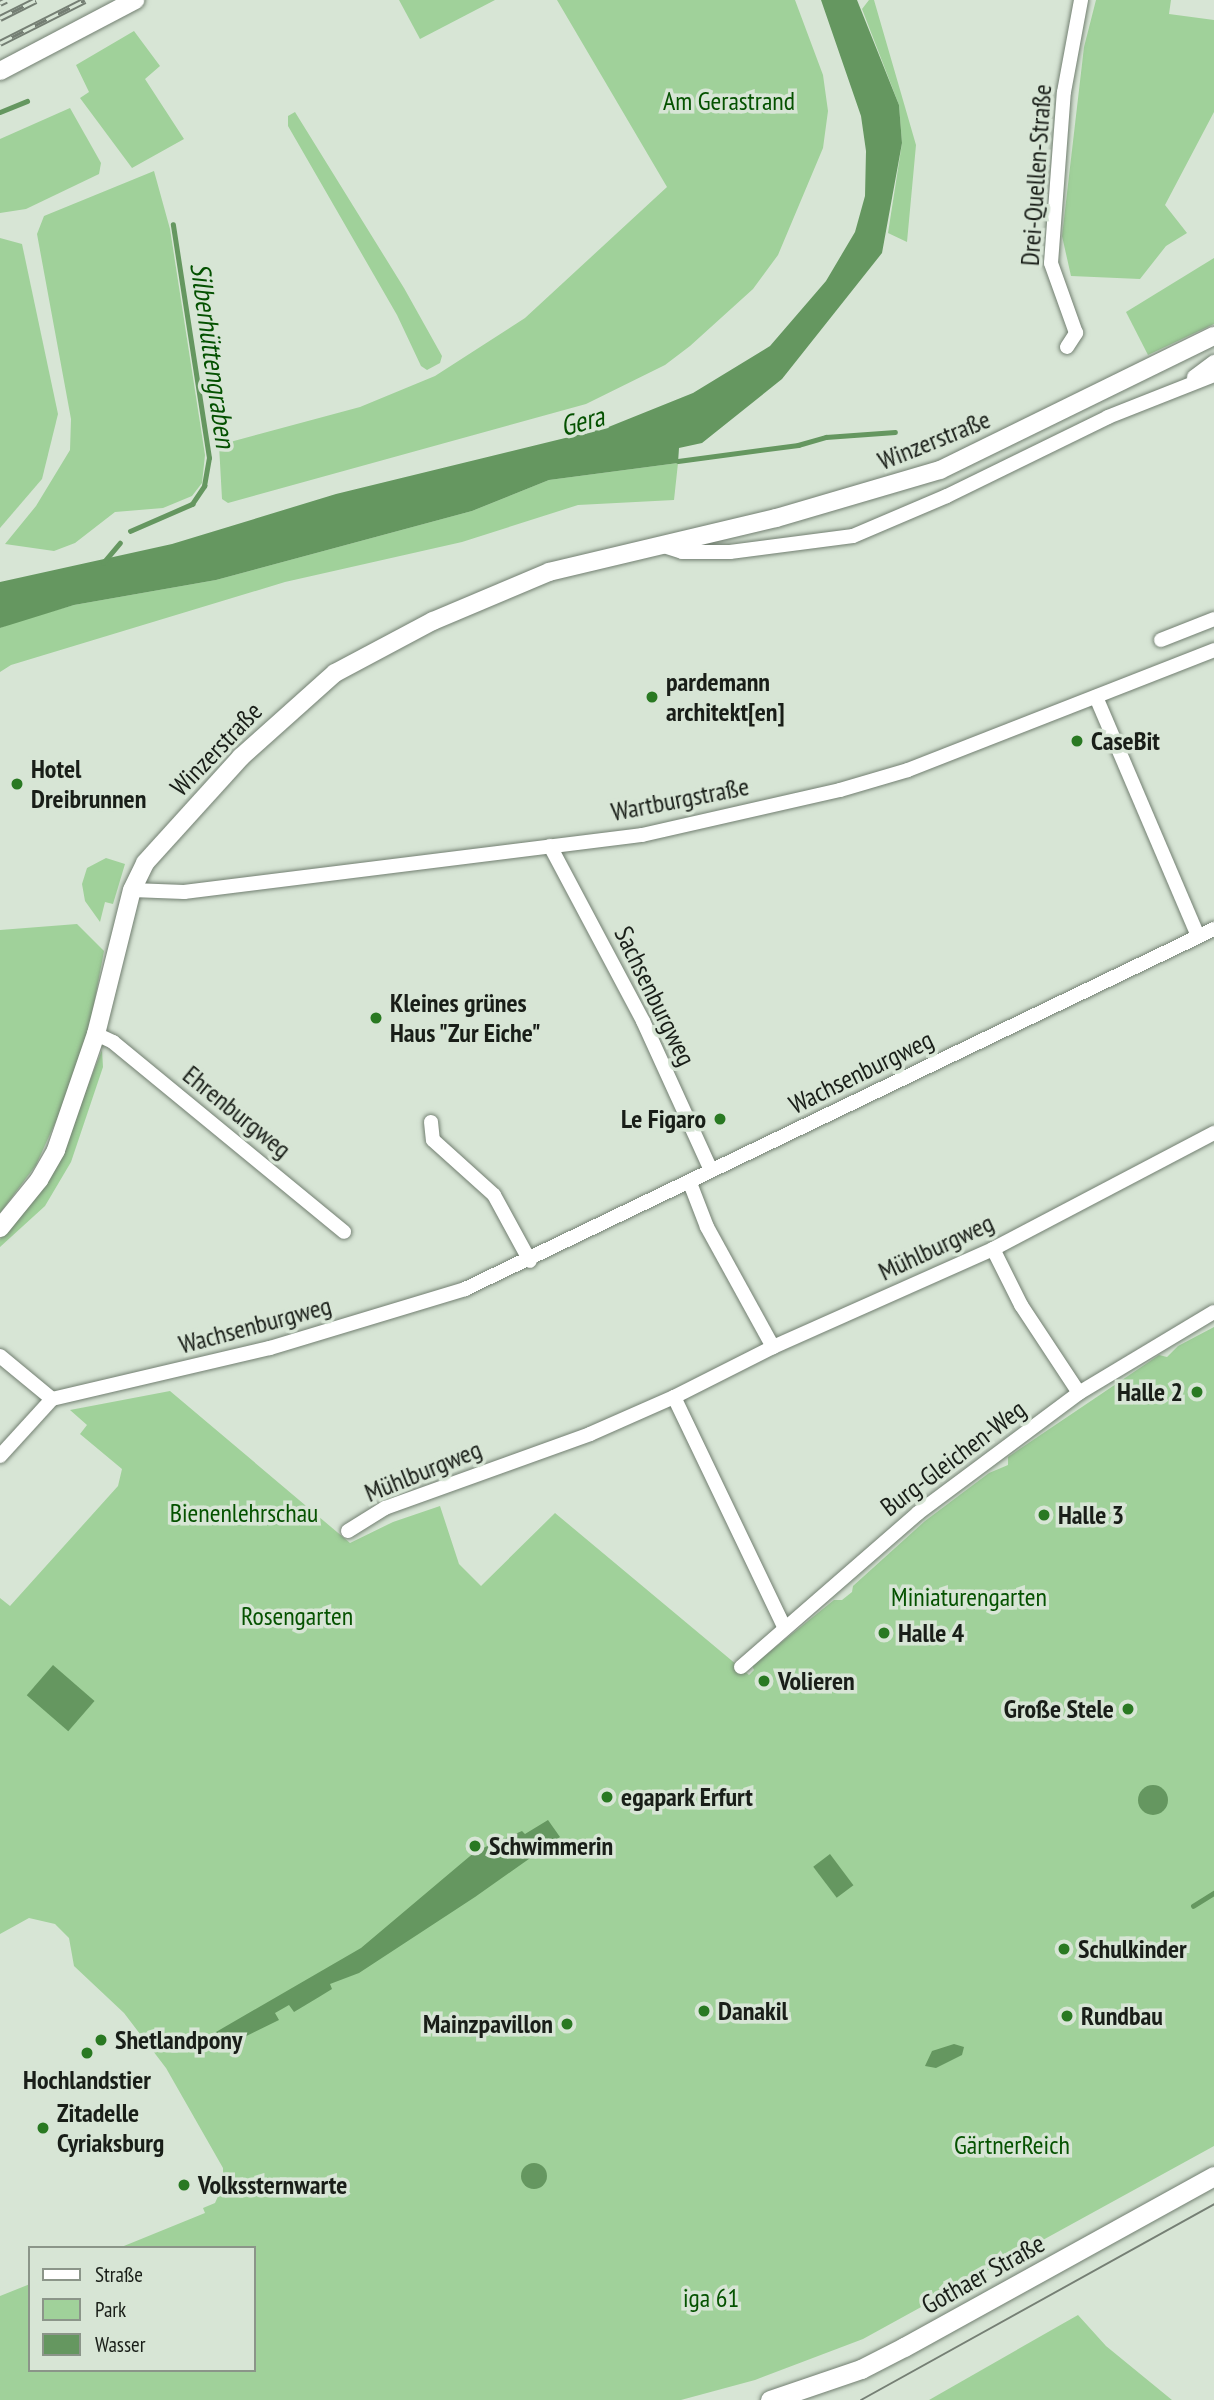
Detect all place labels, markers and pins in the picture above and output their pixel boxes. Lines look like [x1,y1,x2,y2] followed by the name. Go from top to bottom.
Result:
[666,666,785,728] place label: pardemann architekt[en]
[644,689,660,705] marker: pardemann architekt[en]
[1091,725,1160,757] place label: CaseBit
[1069,733,1085,749] marker: CaseBit
[31,753,146,814] place label: Hotel Dreibrunnen
[9,776,25,792] marker: Hotel Dreibrunnen
[390,987,543,1048] place label: Kleines grünes Haus "Zur Eiche"
[368,1010,384,1026] marker: Kleines grünes Haus "Zur Eiche"
[621,1103,706,1135] place label: Le Figaro
[712,1111,728,1127] marker: Le Figaro
[1117,1376,1183,1408] place label: Halle 2
[1189,1384,1205,1400] marker: Halle 2
[1058,1499,1124,1531] place label: Halle 3
[1036,1507,1052,1523] marker: Halle 3
[898,1617,964,1649] place label: Halle 4
[876,1625,892,1641] marker: Halle 4
[778,1665,855,1697] place label: Volieren
[756,1673,772,1689] marker: Volieren
[1004,1693,1114,1725] place label: Große Stele
[1120,1701,1136,1717] marker: Große Stele
[621,1781,754,1813] place label: egapark Erfurt
[599,1789,615,1805] marker: egapark Erfurt
[489,1830,613,1862] place label: Schwimmerin
[467,1838,483,1854] marker: Schwimmerin
[1078,1933,1187,1965] place label: Schulkinder
[1056,1941,1072,1957] marker: Schulkinder
[718,1995,788,2027] place label: Danakil
[1081,2000,1163,2032] place label: Rundbau
[696,2003,712,2019] marker: Danakil
[423,2008,553,2040] place label: Mainzpavillon
[1059,2008,1075,2024] marker: Rundbau
[559,2016,575,2032] marker: Mainzpavillon
[115,2024,242,2056] place label: Shetlandpony
[93,2032,109,2048] marker: Shetlandpony
[79,2045,95,2061] marker: Hochlandstier
[23,2064,151,2096] place label: Hochlandstier
[57,2097,164,2158] place label: Zitadelle Cyriaksburg
[35,2120,51,2136] marker: Zitadelle Cyriaksburg
[198,2169,347,2201] place label: Volkssternwarte
[176,2177,192,2193] marker: Volkssternwarte

